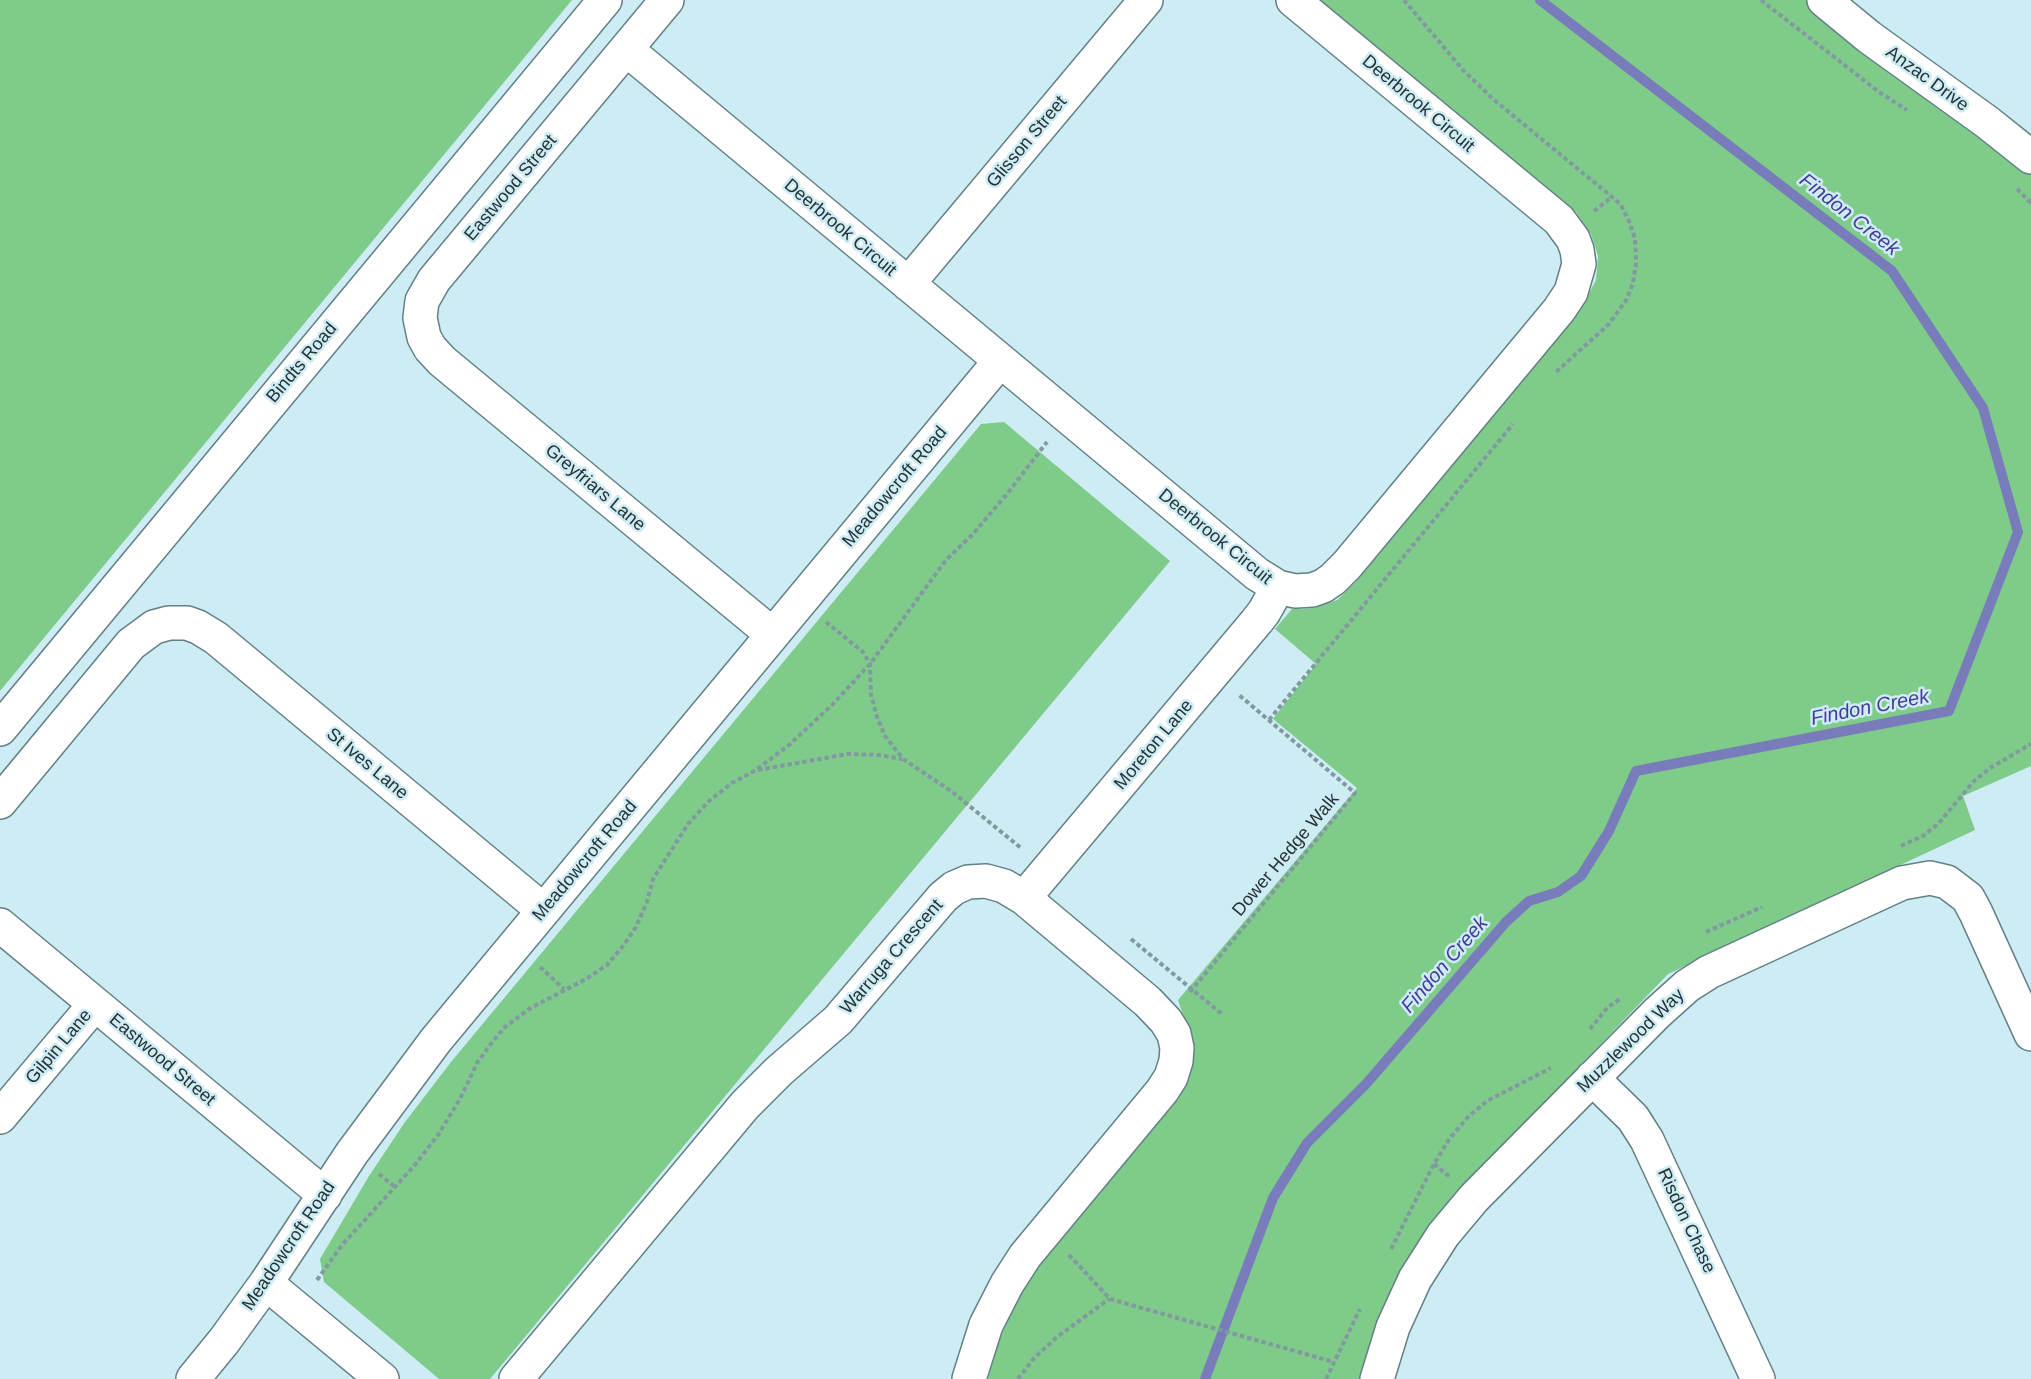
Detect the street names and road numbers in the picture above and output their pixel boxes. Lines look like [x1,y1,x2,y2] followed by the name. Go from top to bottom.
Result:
[1881,42,1973,116] street label: Anzac Drive
[1357,51,1479,157] street label: Deerbrook Circuit
[982,92,1072,192] street label: Glisson Street
[460,130,562,246] street label: Eastwood Street
[779,175,901,281] street label: Deerbrook Circuit
[262,318,342,408] street label: Bindts Road
[838,422,952,552] street label: Meadowcroft Road
[541,440,649,536] street label: Greyfriars Lane
[1154,485,1276,589] street label: Deerbrook Circuit
[1110,696,1198,794] street label: Moreton Lane
[322,724,412,804] street label: St Ives Lane
[1228,789,1344,921] street label: Dower Hedge Walk
[528,796,642,926] street label: Meadowcroft Road
[836,895,948,1019] street label: Warruga Crescent
[1573,984,1689,1098] street label: Muzzlewood Way
[21,1005,97,1089] street label: Gilpin Lane
[104,1009,220,1111] street label: Eastwood Street
[1652,1165,1720,1277] street label: Risdon Chase
[238,1177,340,1315] street label: Meadowcroft Road

